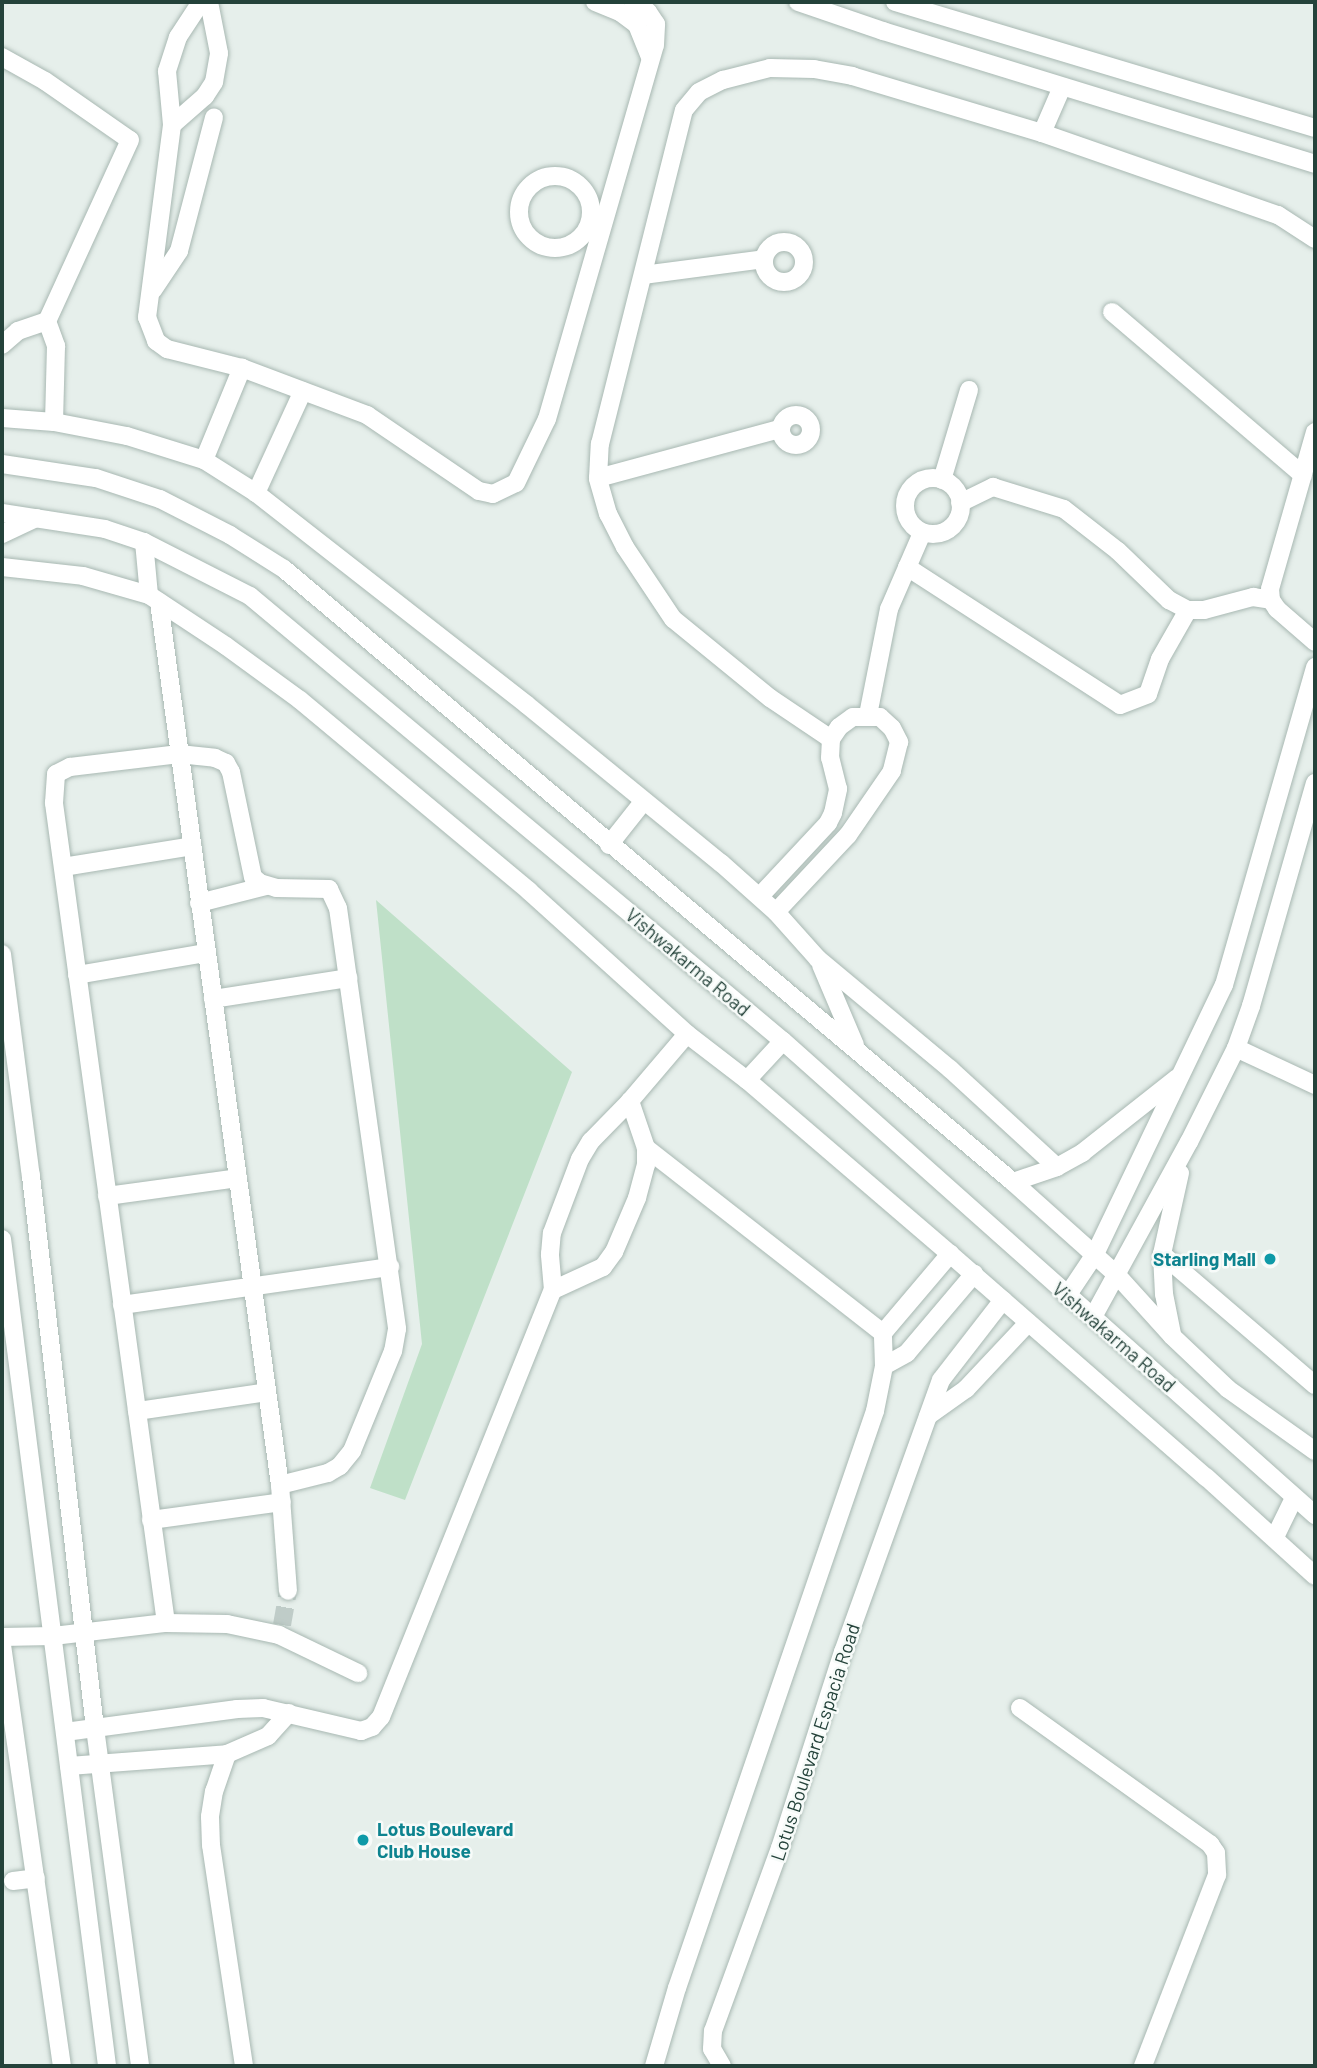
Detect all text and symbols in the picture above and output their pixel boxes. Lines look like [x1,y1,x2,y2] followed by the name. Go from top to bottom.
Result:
[621,903,755,1021] street label: Vishwakarma Road
[1153,1248,1256,1270] place label: Starling Mall
[1262,1251,1278,1267] marker: Starling Mall
[1048,1277,1180,1397] street label: Vishwakarma Road
[766,1620,864,1864] street label: Lotus Boulevard Espacia Road
[377,1818,513,1862] place label: Lotus Boulevard Club House
[355,1832,371,1848] marker: Lotus Boulevard Club House

